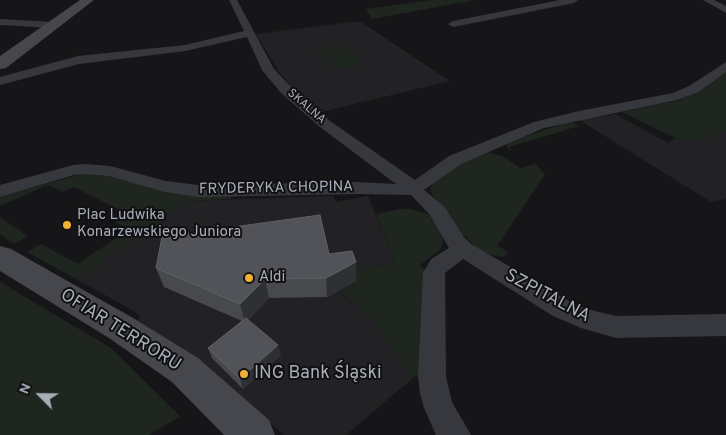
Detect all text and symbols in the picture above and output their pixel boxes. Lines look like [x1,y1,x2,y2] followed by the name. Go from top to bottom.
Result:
[284,86,328,128] street label: SKALNA
[199,179,353,199] street label: FRYDERYKA CHOPINA
[77,207,241,242] place label: Plac Ludwika Konarzewskiego Juniora
[61,219,73,231] marker: Plac Ludwika Konarzewskiego Juniora
[501,265,593,329] street label: SZPITALNA
[259,269,285,287] place label: Aldi
[243,272,255,284] marker: Aldi
[56,285,184,377] street label: OFIAR TERRORU
[254,363,382,385] place label: ING Bank Śląski
[238,368,250,380] marker: ING Bank Śląski
[15,370,65,420] north arrow
[16,381,36,397] text: N

